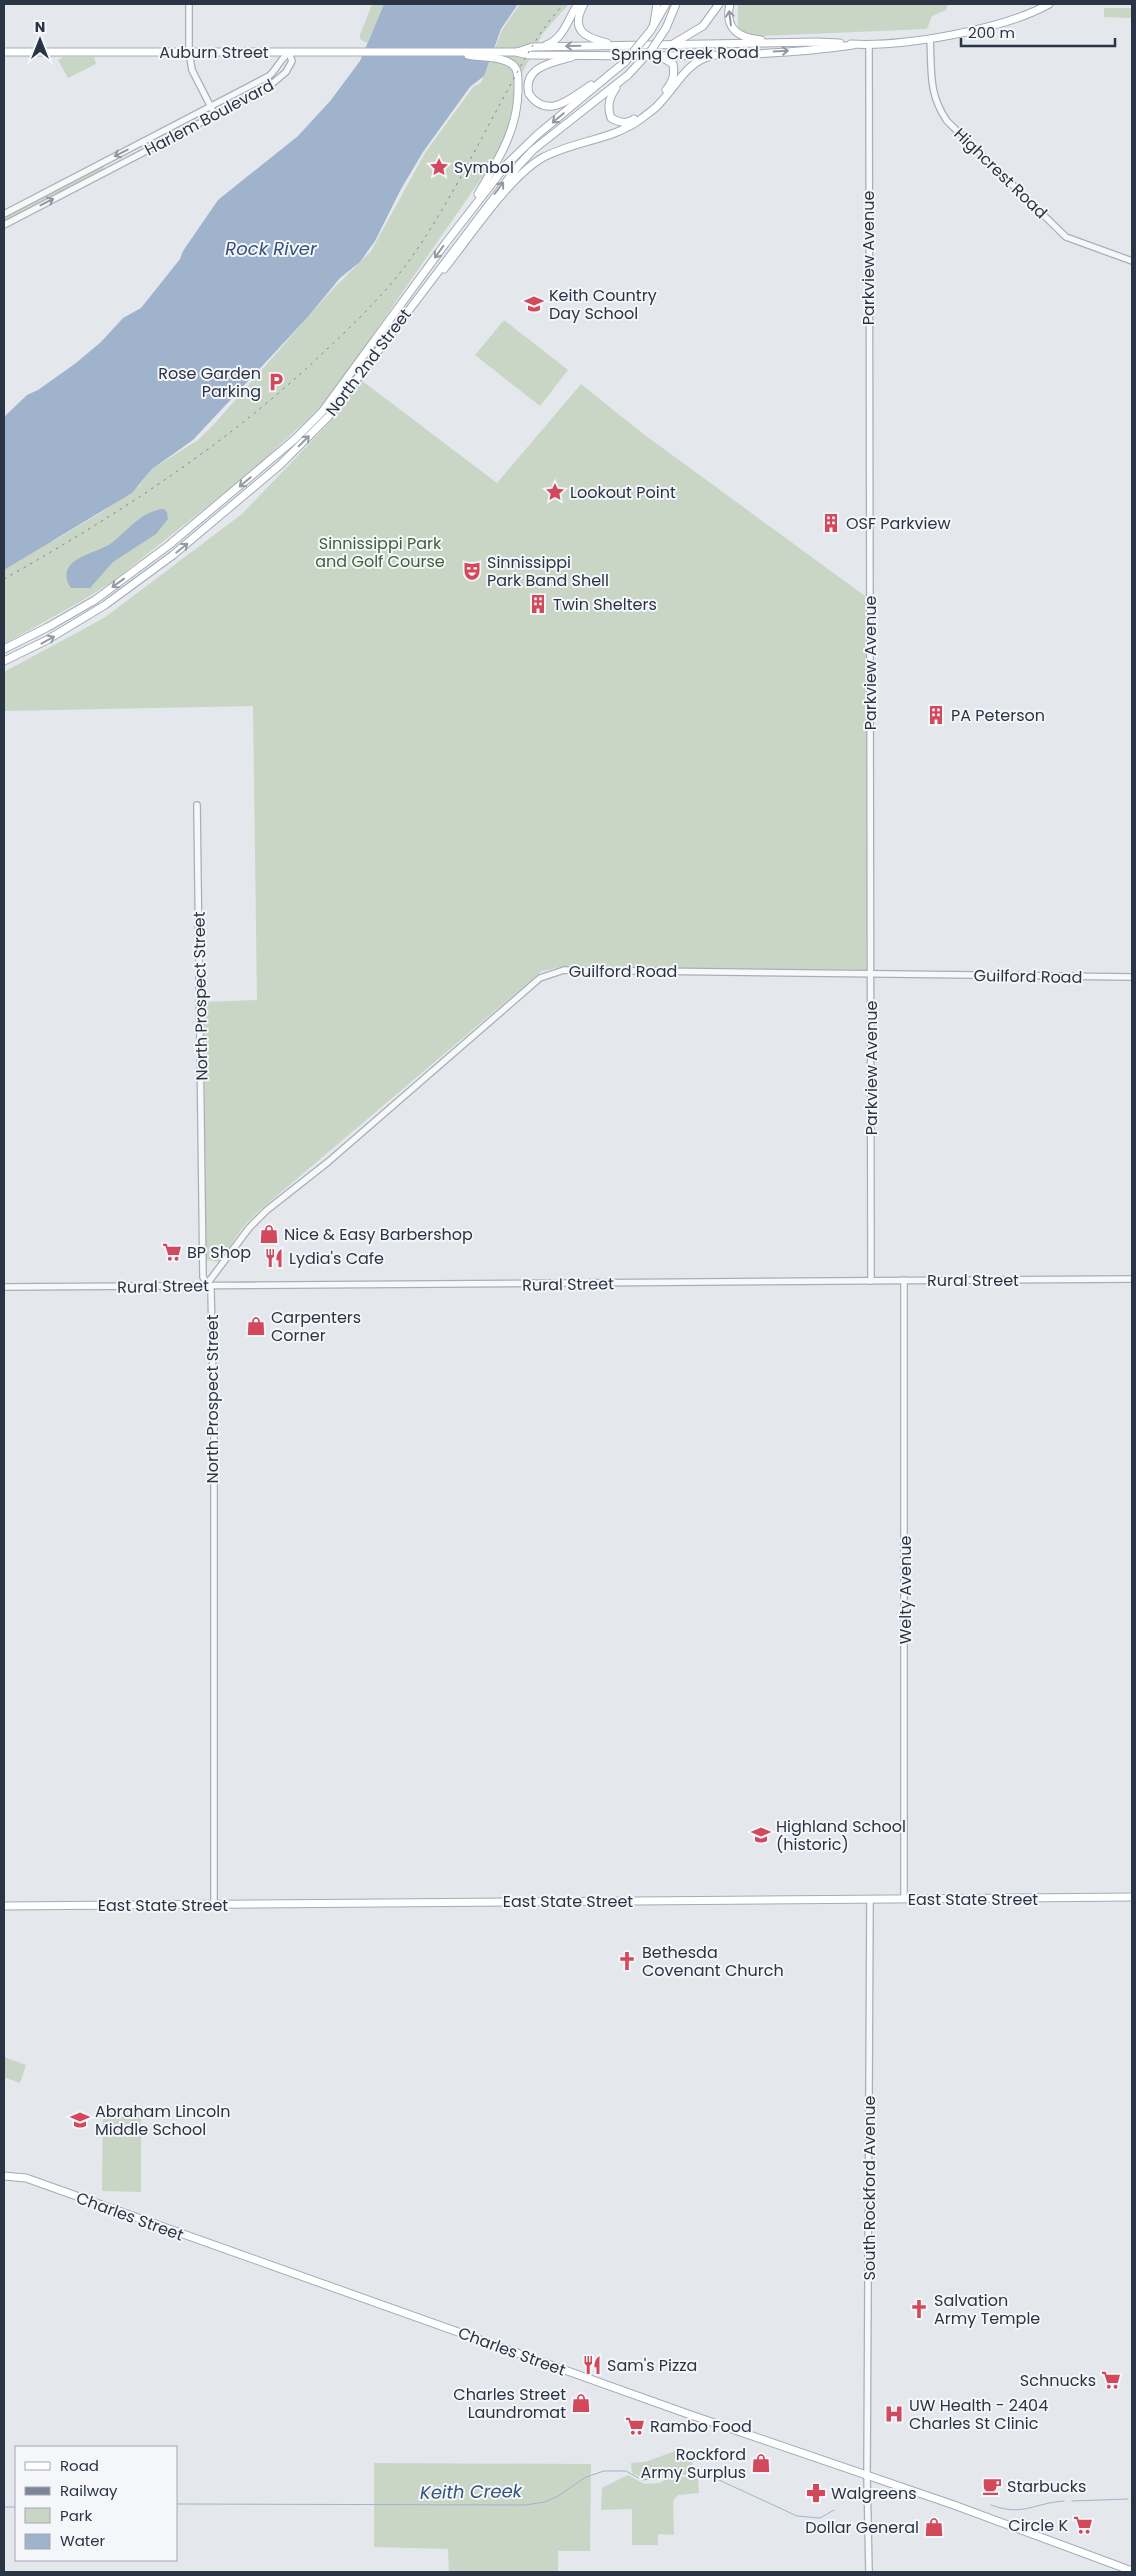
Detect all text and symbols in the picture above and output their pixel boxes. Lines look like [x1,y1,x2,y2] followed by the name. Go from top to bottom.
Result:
[725,11,735,27] one-way arrow
[15,15,65,65] north arrow
[961,15,1115,47] scale bar
[35,17,45,37] text: N
[968,22,1015,43] text: 200 m
[159,41,269,64] street label: Auburn Street
[611,41,759,66] street label: Spring Creek Road
[565,42,581,51] one-way arrow
[773,46,789,55] one-way arrow
[141,74,278,161] street label: Harlem Boulevard
[552,112,565,123] one-way arrow
[949,123,1052,224] street label: Highcrest Road
[113,148,128,158] one-way arrow
[428,156,450,178] place icon: Symbol
[454,156,514,179] place label: Symbol
[494,181,504,195] one-way arrow
[857,191,880,325] street label: Parkview Avenue
[39,197,54,206] one-way arrow
[225,236,318,261] water label: Rock River
[434,245,444,259] one-way arrow
[549,284,657,325] place label: Keith Country Day School
[523,293,545,315] school or university icon: Keith Country Day School
[320,304,417,421] street label: North 2nd Street
[158,362,261,403] place label: Rose Garden Parking
[265,371,287,393] parking icon: Rose Garden Parking
[297,435,310,447] one-way arrow
[239,477,252,488] one-way arrow
[544,481,566,503] place icon: Lookout Point
[570,481,676,504] place label: Lookout Point
[820,512,842,534] building icon: OSF Parkview
[846,512,951,535] place label: OSF Parkview
[315,532,445,573] park label: Sinnissippi Park and Golf Course
[175,543,188,554] one-way arrow
[487,551,609,592] place label: Sinnissippi Park Band Shell
[461,560,483,582] theatre icon: Sinnissippi Park Band Shell
[111,578,125,588] one-way arrow
[527,593,549,615] building icon: Twin Shelters
[553,593,657,616] place label: Twin Shelters
[859,596,882,730] street label: Parkview Avenue
[40,634,54,644] one-way arrow
[925,704,947,726] building icon: PA Peterson
[951,704,1045,727] place label: PA Peterson
[188,911,213,1081] street label: North Prospect Street
[569,960,677,983] street label: Guilford Road
[973,964,1083,989] street label: Guilford Road
[860,1001,883,1135] street label: Parkview Avenue
[258,1223,280,1245] shop icon: Nice & Easy Barbershop
[284,1223,473,1246] place label: Nice & Easy Barbershop
[161,1241,183,1263] supermarket icon: BP Shop
[187,1241,251,1264] place label: BP Shop
[263,1247,285,1269] restaurant icon: Lydia's Cafe
[289,1247,384,1270] place label: Lydia's Cafe
[927,1269,1019,1292] street label: Rural Street
[522,1272,614,1297] street label: Rural Street
[117,1274,209,1299] street label: Rural Street
[271,1306,361,1347] place label: Carpenters Corner
[201,1314,224,1484] street label: North Prospect Street
[245,1315,267,1337] shop icon: Carpenters Corner
[894,1536,917,1644] street label: Welty Avenue
[776,1815,906,1856] place label: Highland School (historic)
[750,1824,772,1846] school or university icon: Highland School (historic)
[908,1888,1038,1911] street label: East State Street
[503,1890,633,1913] street label: East State Street
[98,1894,228,1917] street label: East State Street
[642,1941,784,1982] place label: Bethesda Covenant Church
[616,1950,638,1972] church icon: Bethesda Covenant Church
[858,2096,881,2280] street label: South Rockford Avenue
[95,2100,230,2141] place label: Abraham Lincoln Middle School
[69,2109,91,2131] school or university icon: Abraham Lincoln Middle School
[73,2186,187,2247] street label: Charles Street
[934,2289,1040,2330] place label: Salvation Army Temple
[908,2298,930,2320] church icon: Salvation Army Temple
[455,2321,569,2382] street label: Charles Street
[581,2354,603,2376] restaurant icon: Sam's Pizza
[607,2354,697,2377] place label: Sam's Pizza
[1020,2369,1096,2392] place label: Schnucks
[1100,2369,1122,2391] supermarket icon: Schnucks
[453,2383,566,2424] place label: Charles Street Laundromat
[570,2392,592,2414] shop icon: Charles Street Laundromat
[909,2394,1048,2435] place label: UW Health - 2404 Charles St Clinic
[883,2403,905,2425] hospital icon: UW Health - 2404 Charles St Clinic
[624,2415,646,2437] supermarket icon: Rambo Food
[650,2415,752,2438] place label: Rambo Food
[641,2443,746,2484] place label: Rockford Army Surplus
[15,2446,178,2561] legend
[750,2452,772,2474] shop icon: Rockford Army Surplus
[60,2455,99,2476] text: Road
[981,2475,1003,2497] cafe icon: Starbucks
[1007,2475,1086,2498] place label: Starbucks
[420,2478,523,2505] water label: Keith Creek
[60,2480,118,2501] text: Railway
[805,2482,827,2504] pharmacy icon: Walgreens
[831,2482,917,2505] place label: Walgreens
[60,2505,92,2526] text: Park
[1008,2514,1068,2537] place label: Circle K
[1072,2514,1094,2536] supermarket icon: Circle K
[805,2516,919,2539] place label: Dollar General
[923,2516,945,2538] shop icon: Dollar General
[60,2530,106,2551] text: Water

